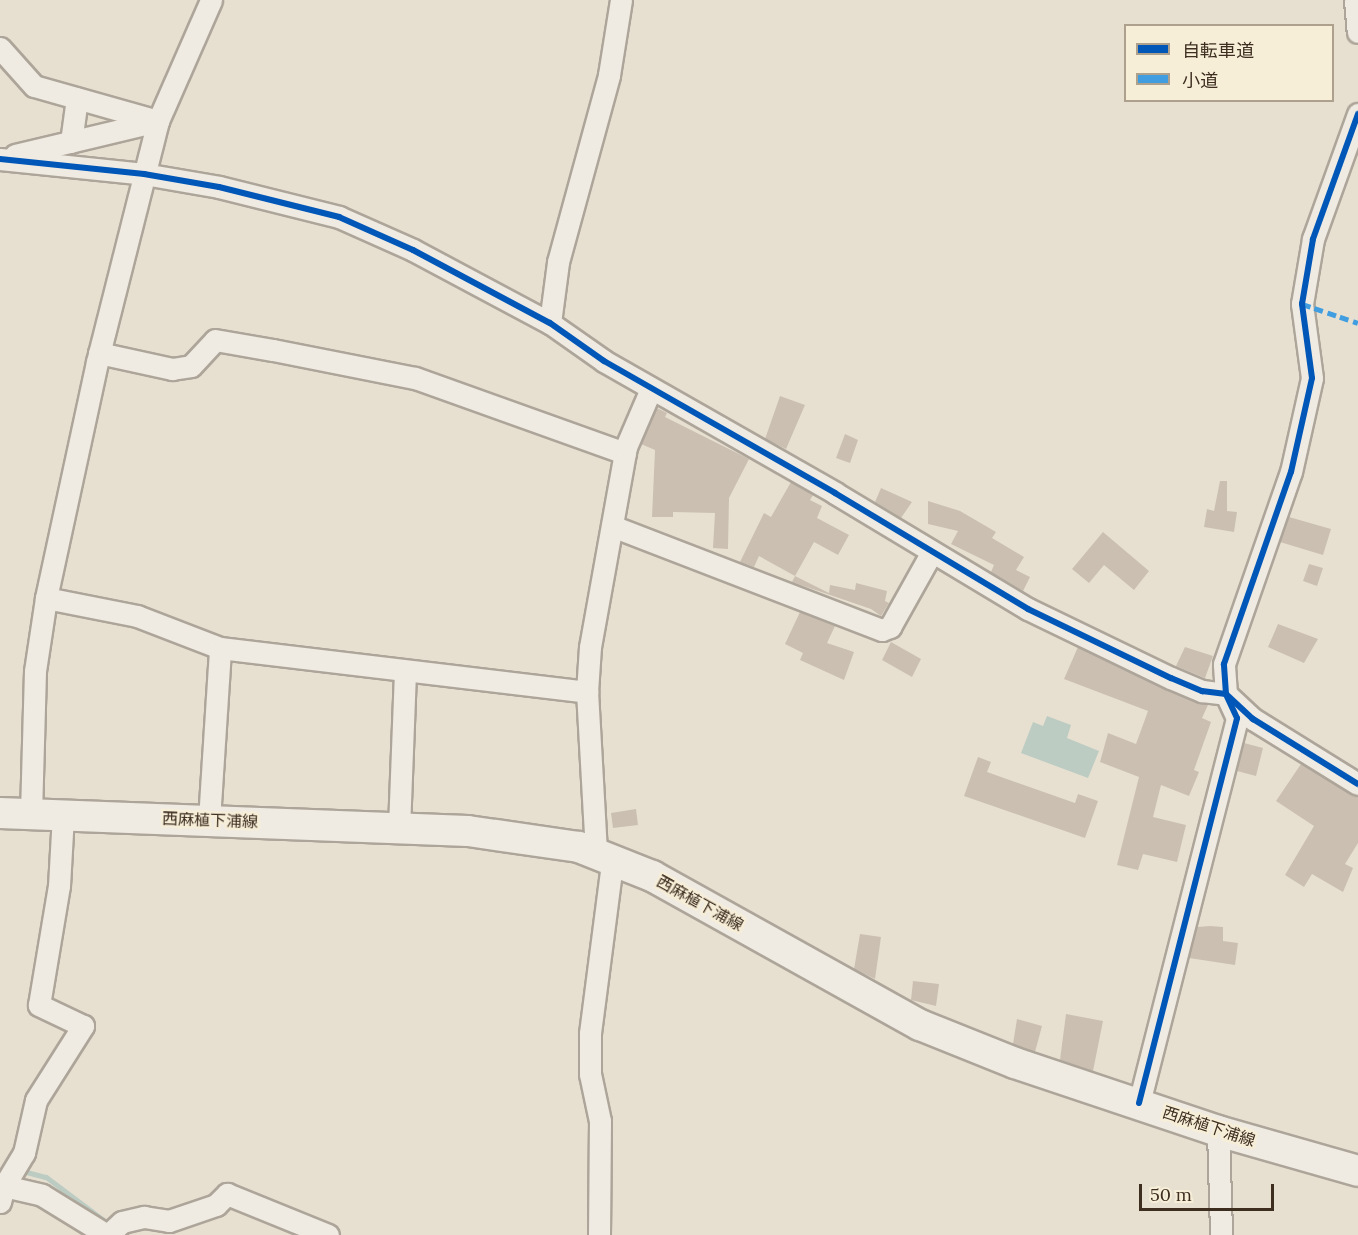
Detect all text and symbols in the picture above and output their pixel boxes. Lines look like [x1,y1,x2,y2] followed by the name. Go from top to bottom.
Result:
[1124,24,1334,102] legend
[1182,39,1254,62] text: 自転車道
[1182,69,1218,92] text: 小道
[162,809,258,831] street label: 西麻植下浦線
[653,871,747,935] street label: 西麻植下浦線
[1160,1102,1258,1150] street label: 西麻植下浦線
[1142,1172,1277,1210] scale bar
[1150,1183,1192,1206] text: 50 m

